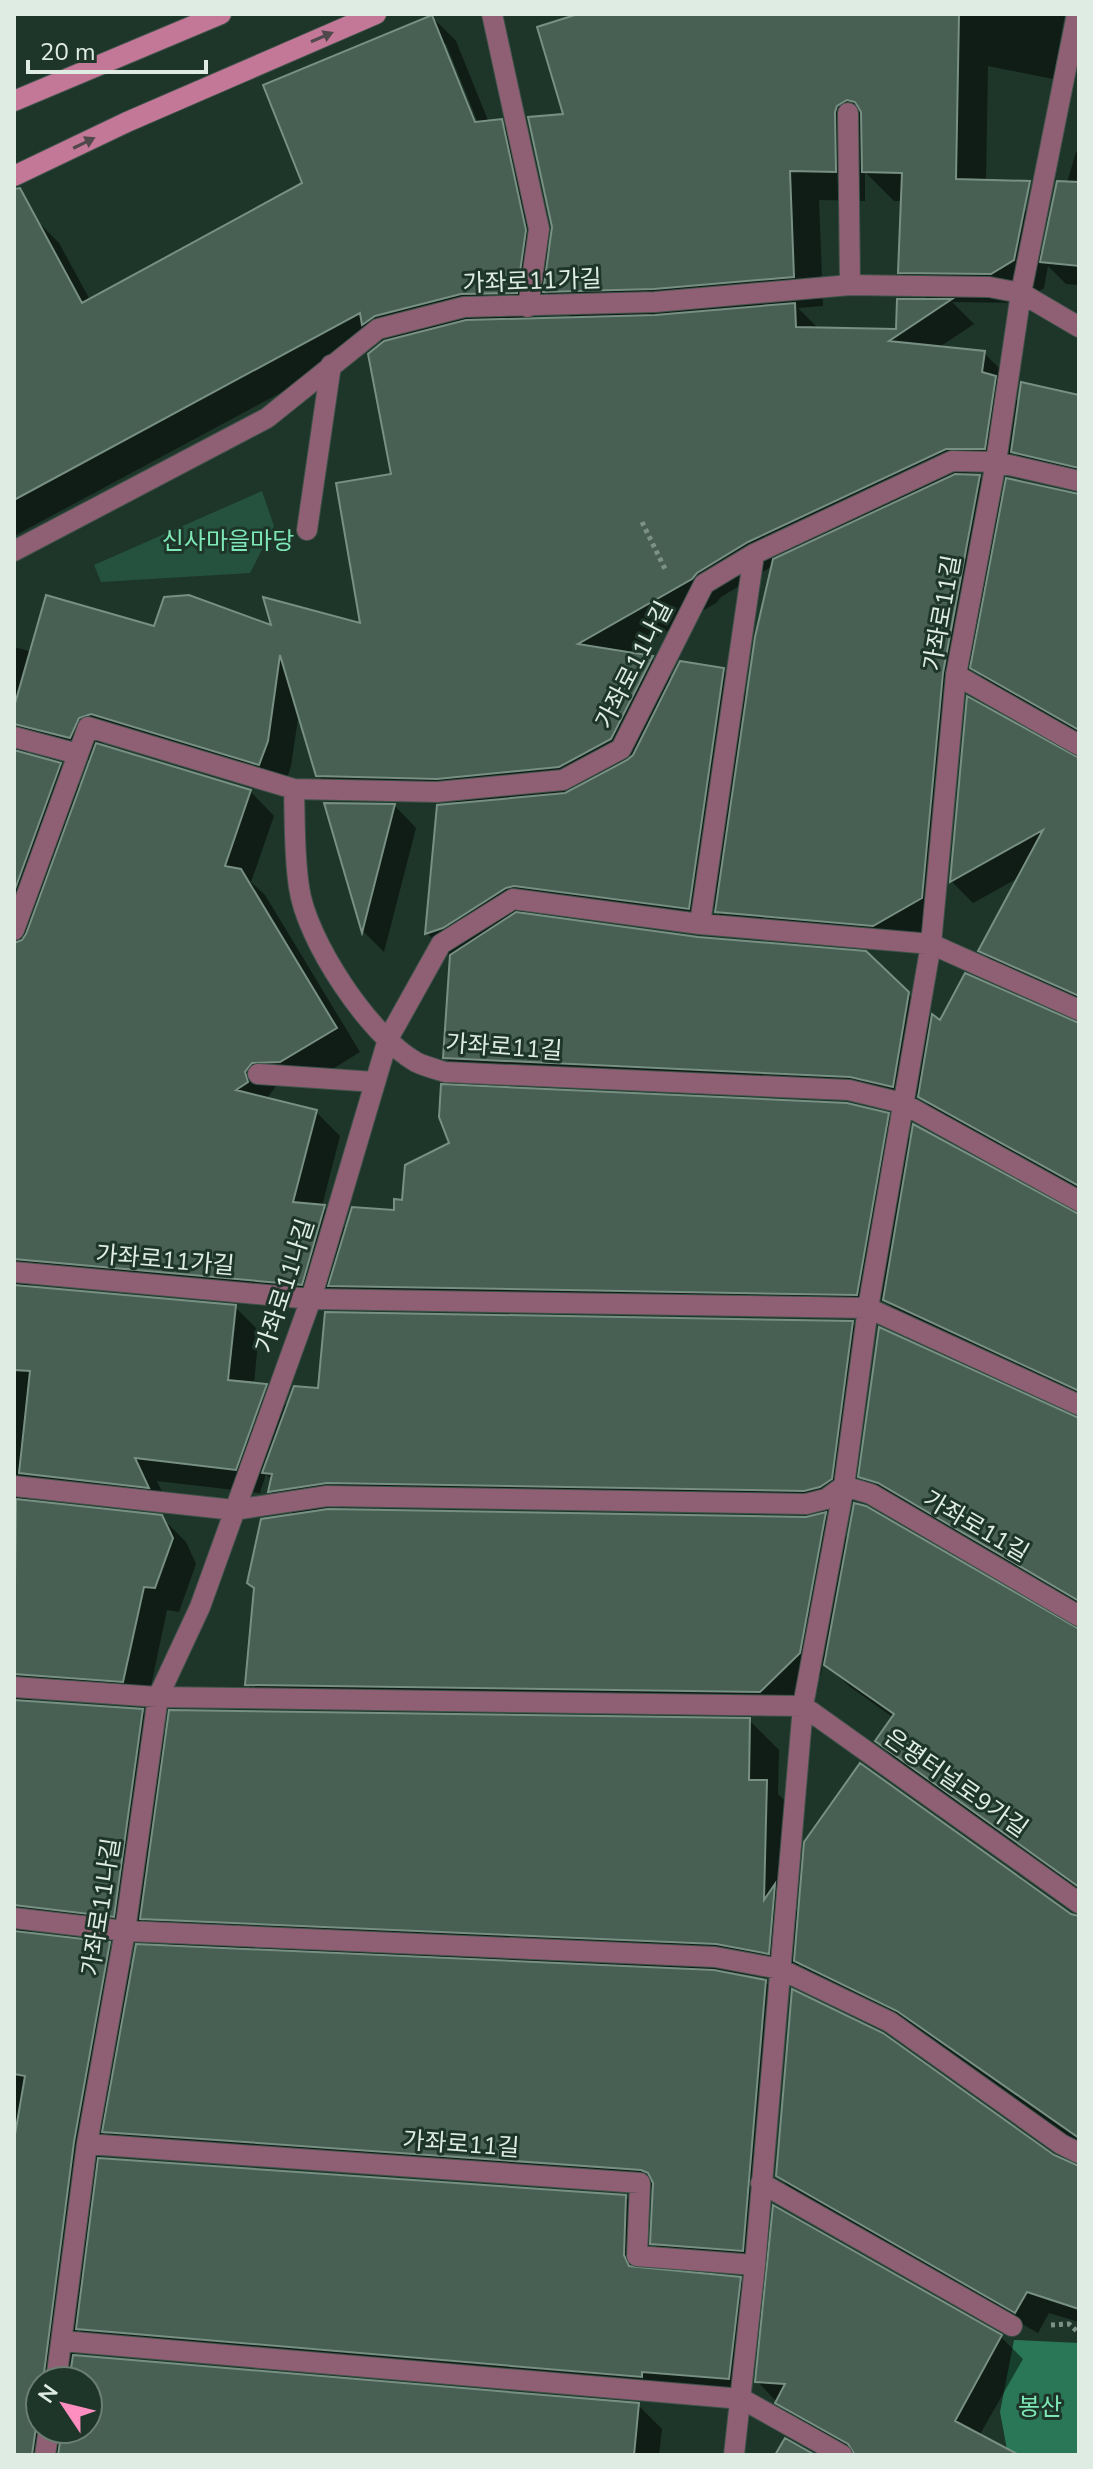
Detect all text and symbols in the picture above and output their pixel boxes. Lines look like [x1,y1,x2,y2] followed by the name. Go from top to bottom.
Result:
[28,24,206,74] scale bar
[310,31,334,44] one-way arrow
[40,36,96,68] text: 20 m
[73,136,96,150] one-way arrow
[462,263,602,299] street label: 가좌로11가길
[162,525,294,557] park label: 신사마을마당
[916,553,968,673] street label: 가좌로11길
[588,596,680,734] street label: 가좌로11나길
[444,1027,564,1067] street label: 가좌로11길
[248,1215,322,1357] street label: 가좌로11나길
[94,1238,236,1282] street label: 가좌로11가길
[917,1483,1035,1569] street label: 가좌로11길
[878,1721,1034,1845] street label: 은평터널로9가길
[74,1836,128,1978] street label: 가좌로11나길
[401,2124,521,2164] street label: 가좌로11길
[24,2365,104,2445] north arrow
[31,2379,65,2409] text: N
[1018,2391,1062,2423] park label: 봉산

